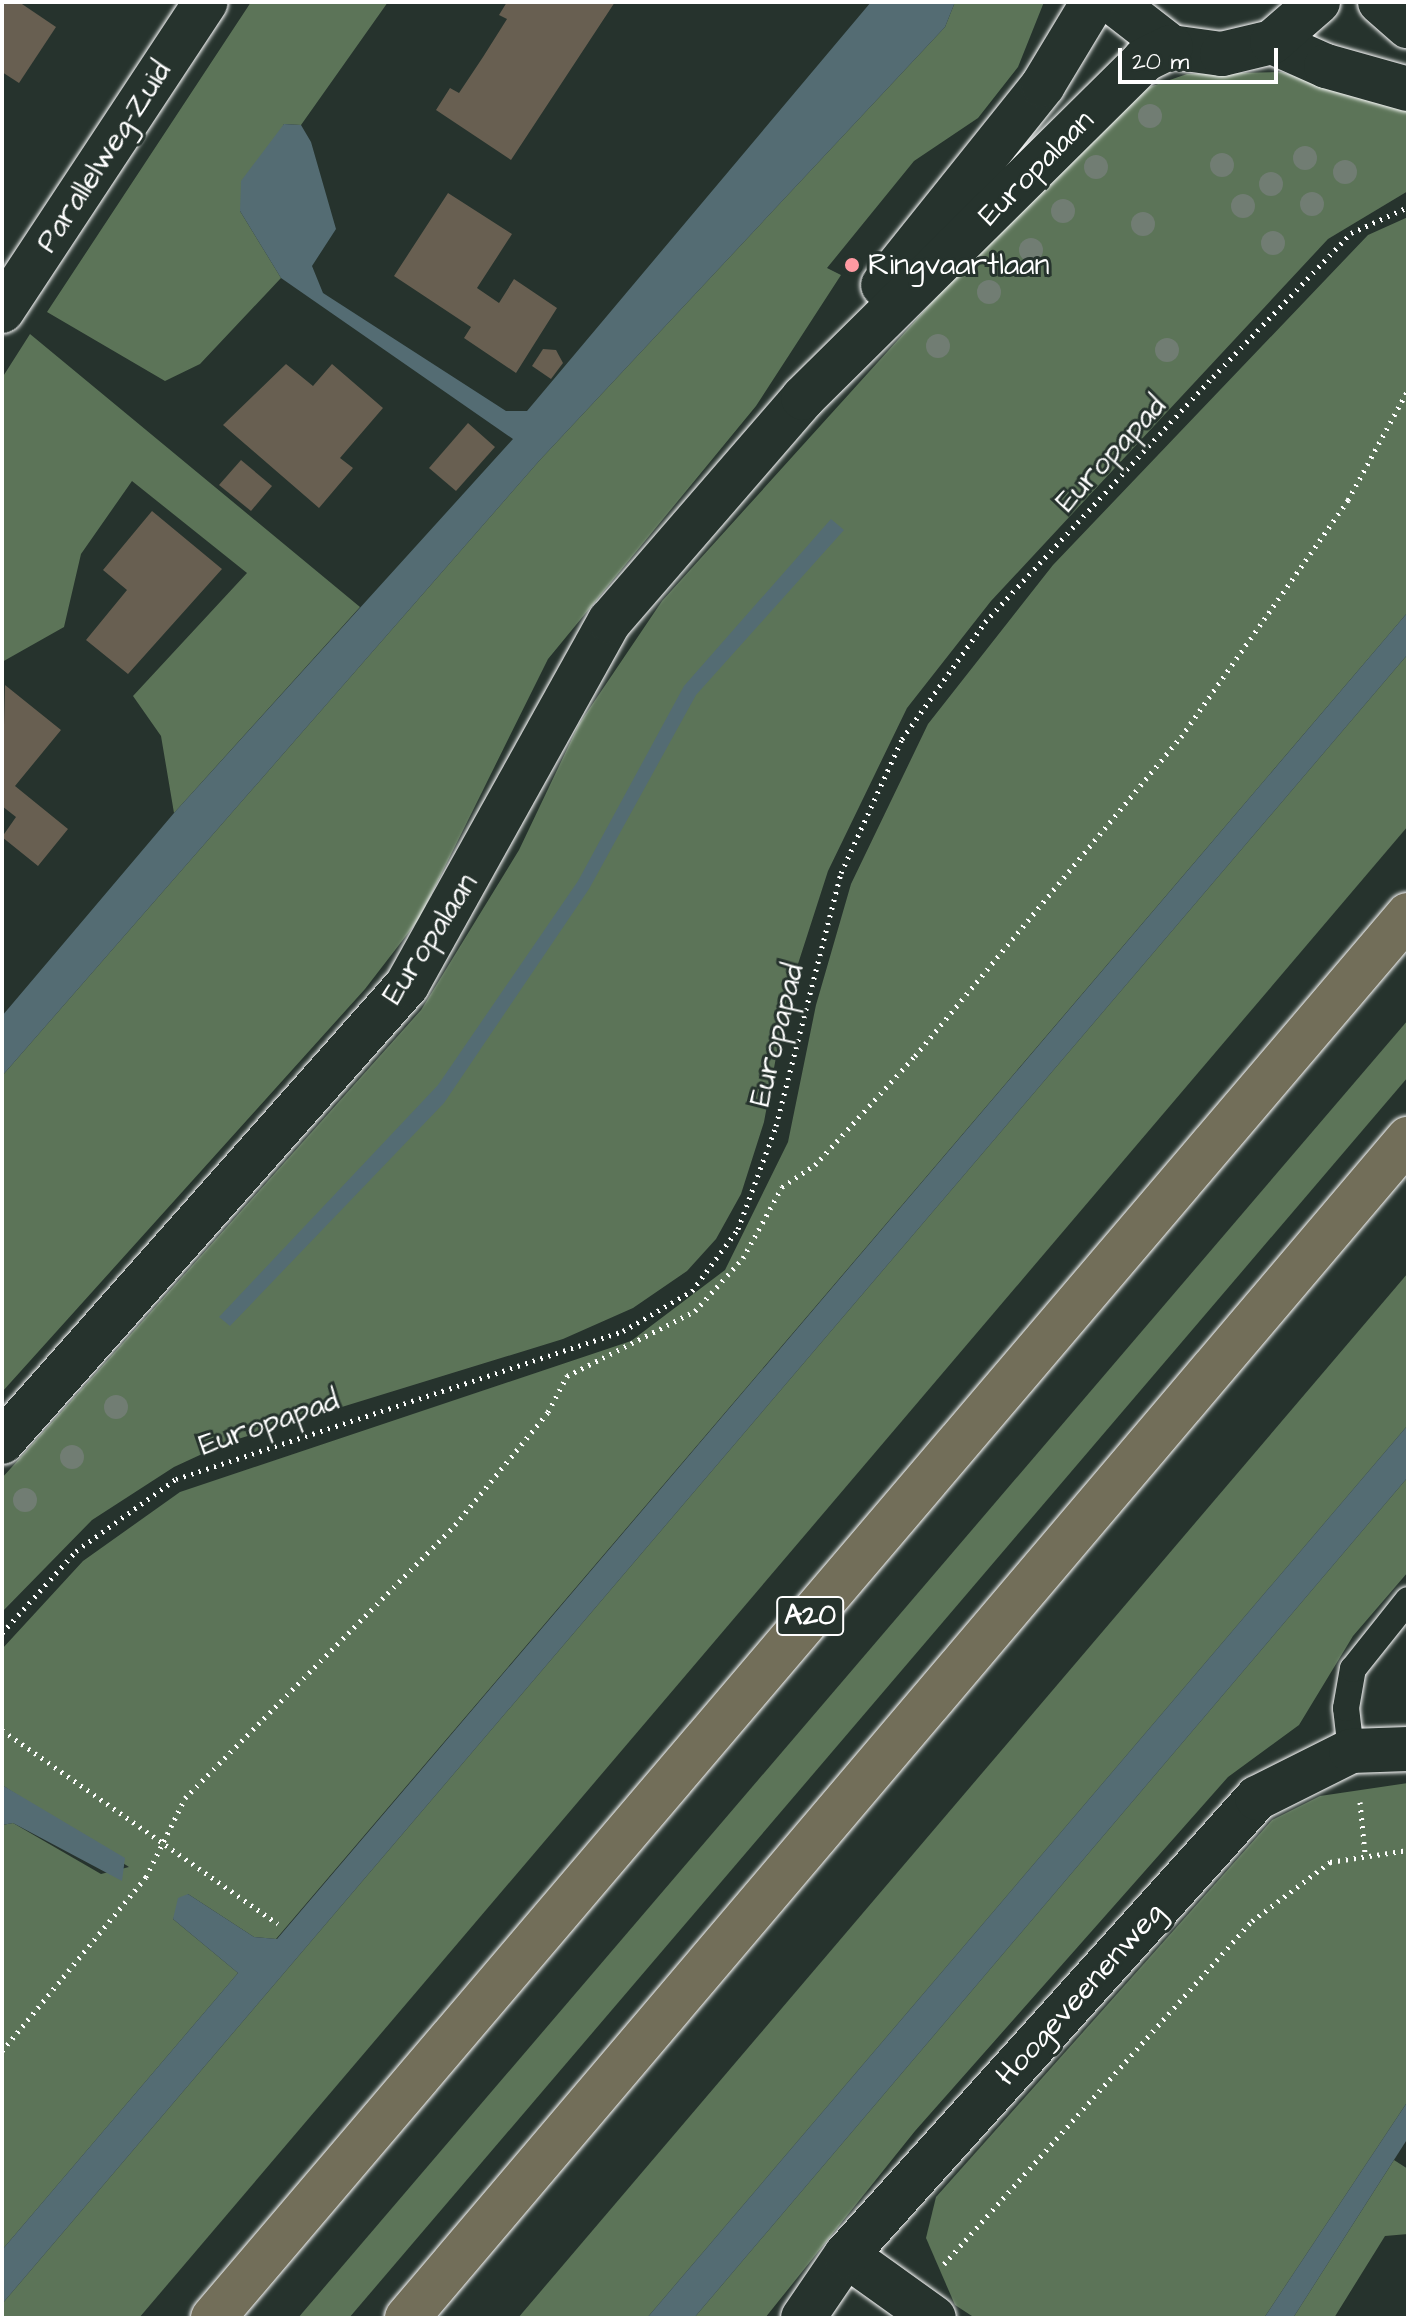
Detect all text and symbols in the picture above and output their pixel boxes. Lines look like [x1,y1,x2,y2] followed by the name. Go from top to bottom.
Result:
[1122,32,1282,82] scale bar
[1132,45,1189,79] text: 20 m
[29,55,179,259] street label: Parallelweg-Zuid
[971,103,1101,233] street label: Europalaan
[868,247,1049,283] place label: Ringvaartlaan
[843,256,861,274] marker: Ringvaartlaan
[1048,388,1174,520] street label: Europapad
[374,867,486,1011] street label: Europalaan
[742,960,812,1110] street label: Europapad
[194,1382,344,1464] street label: Europapad
[776,1592,844,1640] road number: A20
[988,1895,1172,2093] street label: Hoogeveenenweg

